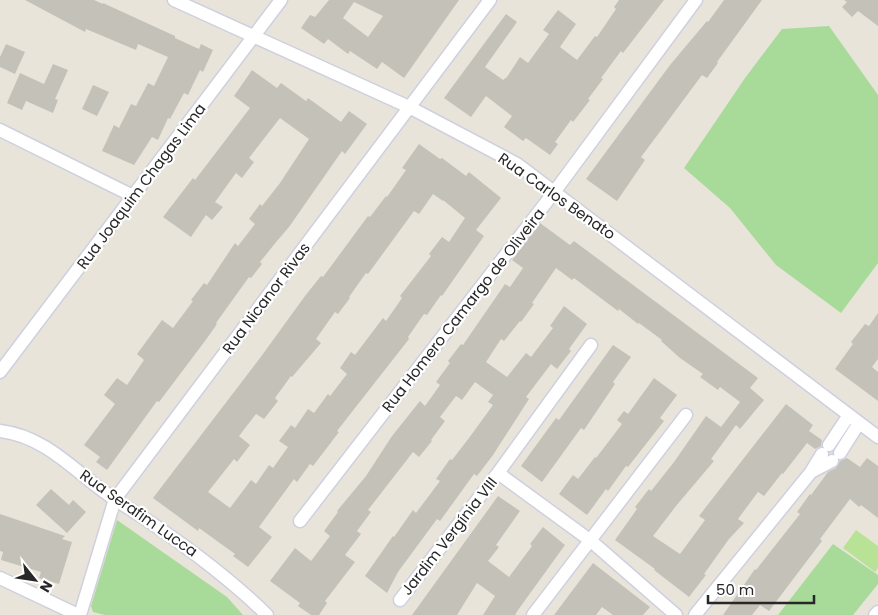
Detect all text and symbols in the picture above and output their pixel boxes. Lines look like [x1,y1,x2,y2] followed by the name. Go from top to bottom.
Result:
[72,99,210,273] street label: Rua Joaquim Chagas Lima
[494,148,620,244] street label: Rua Carlos Benato
[377,204,549,416] street label: Rua Homero Camargo de Oliveira
[217,238,315,358] street label: Rua Nicanor Rivas
[76,464,202,562] street label: Rua Serafim Lucca
[396,473,502,599] street label: Jardim Vergínia VIII
[10,555,60,605] north arrow
[708,572,814,604] scale bar
[35,577,58,596] text: N
[716,579,754,600] text: 50 m

